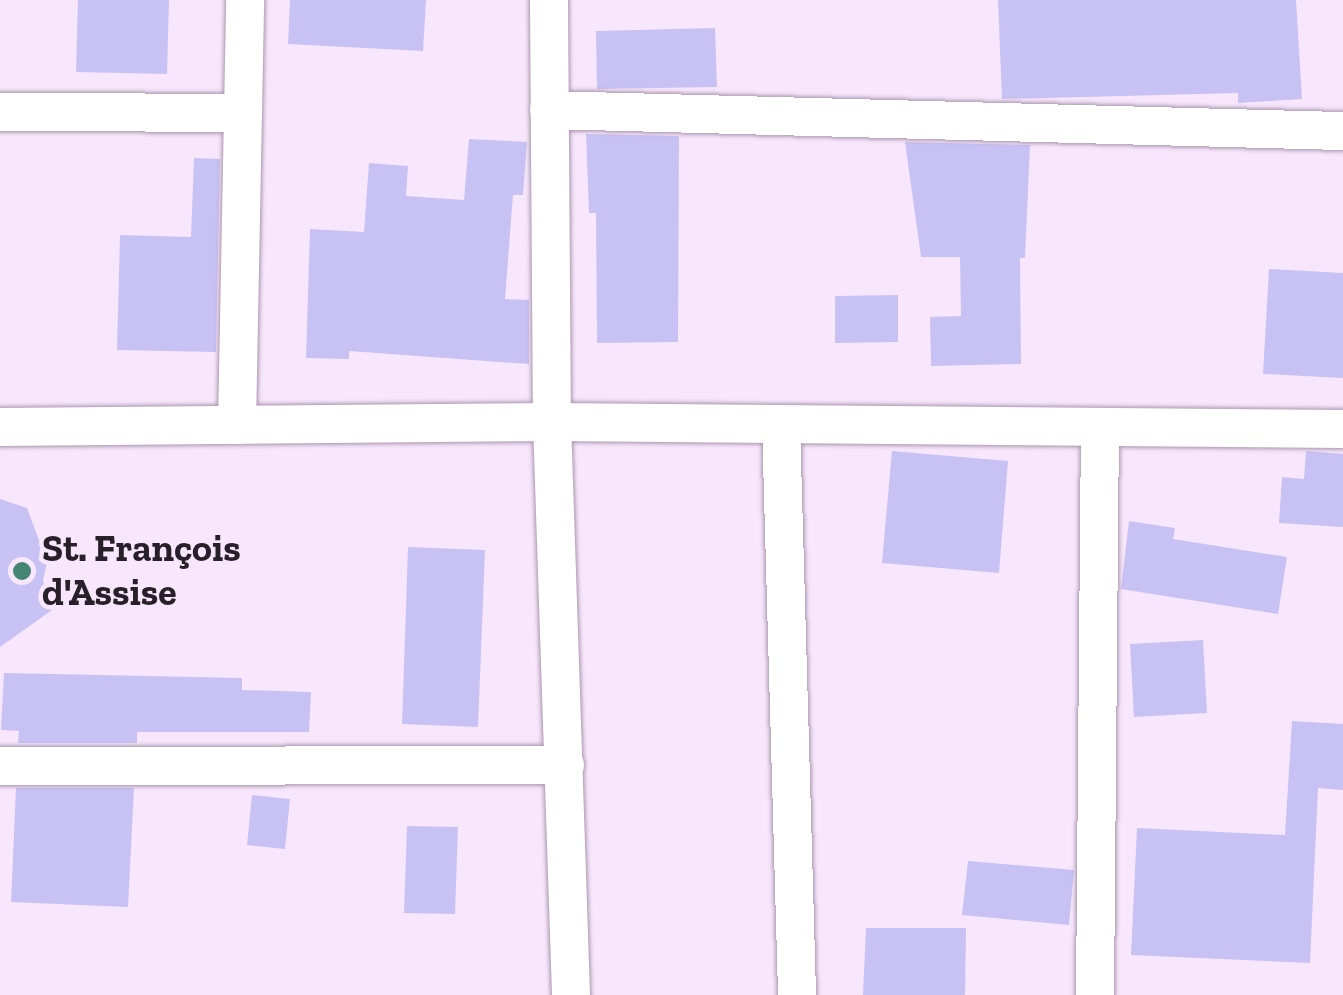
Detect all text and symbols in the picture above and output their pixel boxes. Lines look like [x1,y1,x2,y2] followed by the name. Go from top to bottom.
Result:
[42,526,241,616] place label: St. François d'Assise
[11,560,33,582] marker: St. François d'Assise

